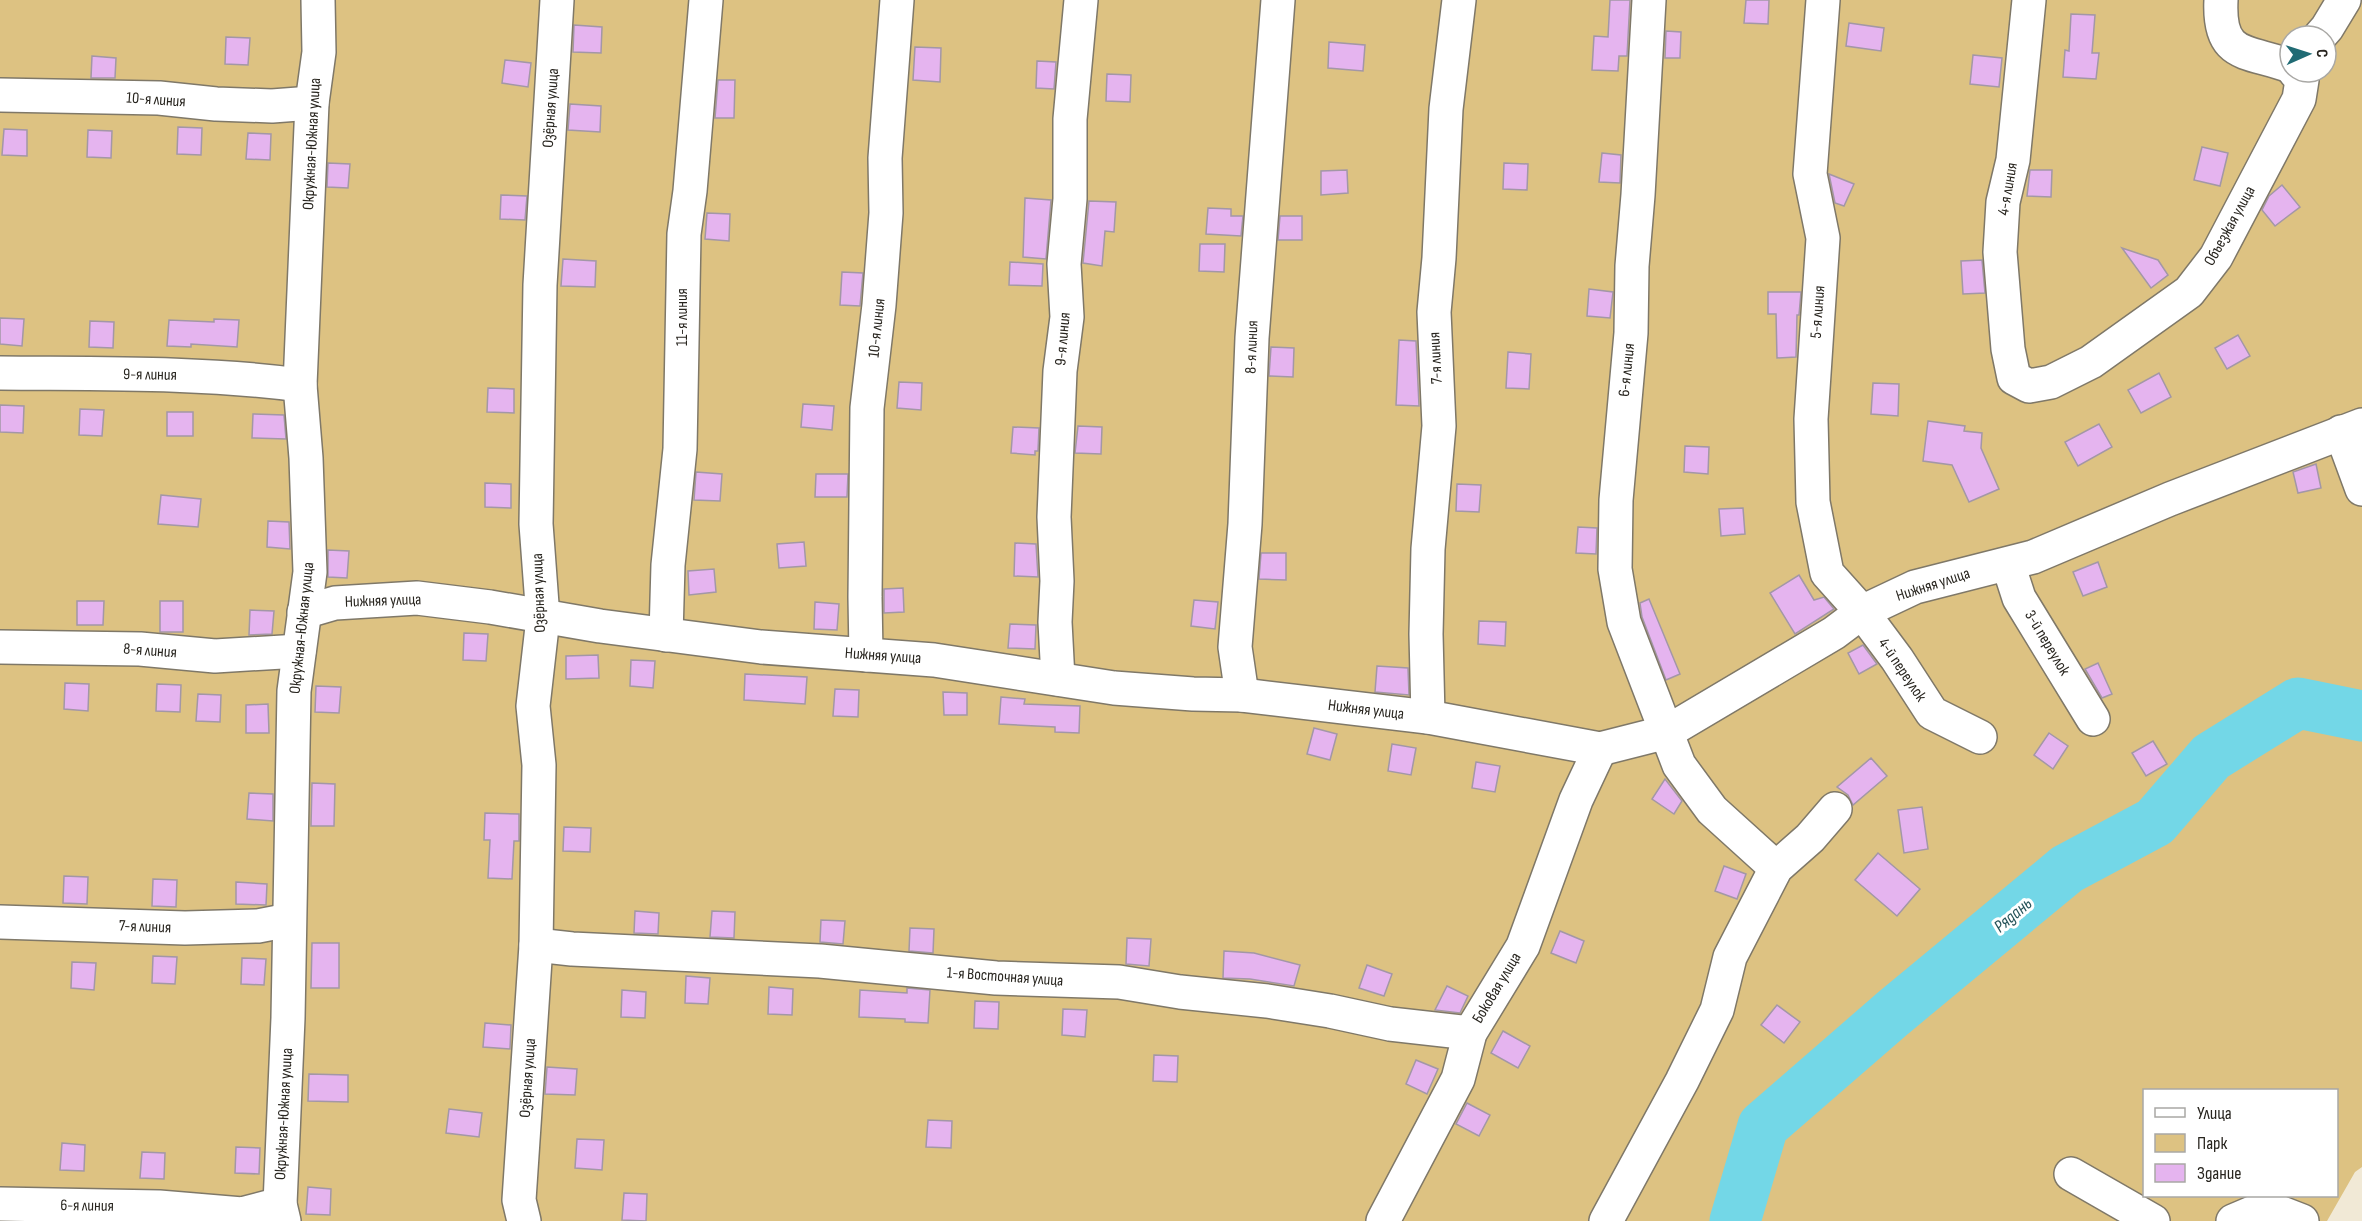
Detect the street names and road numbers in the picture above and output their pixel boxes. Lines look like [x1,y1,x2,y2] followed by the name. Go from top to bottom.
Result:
[539,68,563,148] street label: Озёрная улица
[299,77,325,211] street label: Окружная-Южная улица
[126,88,186,112] street label: 10-я линия
[1994,161,2022,217] street label: 4-я линия
[2200,183,2260,269] street label: Объезжая улица
[1807,285,1829,339] street label: 5-я линия
[673,288,692,346] street label: 11-я линия
[864,298,890,358] street label: 10-я линия
[1051,311,1075,367] street label: 9-я линия
[1242,320,1262,374] street label: 8-я линия
[1425,331,1447,385] street label: 7-я линия
[1615,342,1639,398] street label: 6-я линия
[123,365,177,385] street label: 9-я линия
[528,553,550,633] street label: Озёрная улица
[286,561,318,695] street label: Окружная-Южная улица
[1894,564,1972,606] street label: Нижняя улица
[344,590,422,612] street label: Нижняя улица
[2020,607,2074,680] street label: 3-й переулок
[1874,635,1931,706] street label: 4-й переулок
[123,640,177,662] street label: 8-я линия
[844,644,922,668] street label: Нижняя улица
[1327,696,1405,724] street label: Нижняя улица
[119,917,171,937] street label: 7-я линия
[1469,949,1525,1027] street label: Боковая улица
[946,963,1064,991] street label: 1-я Восточная улица
[516,1038,540,1118] street label: Озёрная улица
[271,1047,297,1181] street label: Окружная-Южная улица
[60,1196,114,1216] street label: 6-я линия

